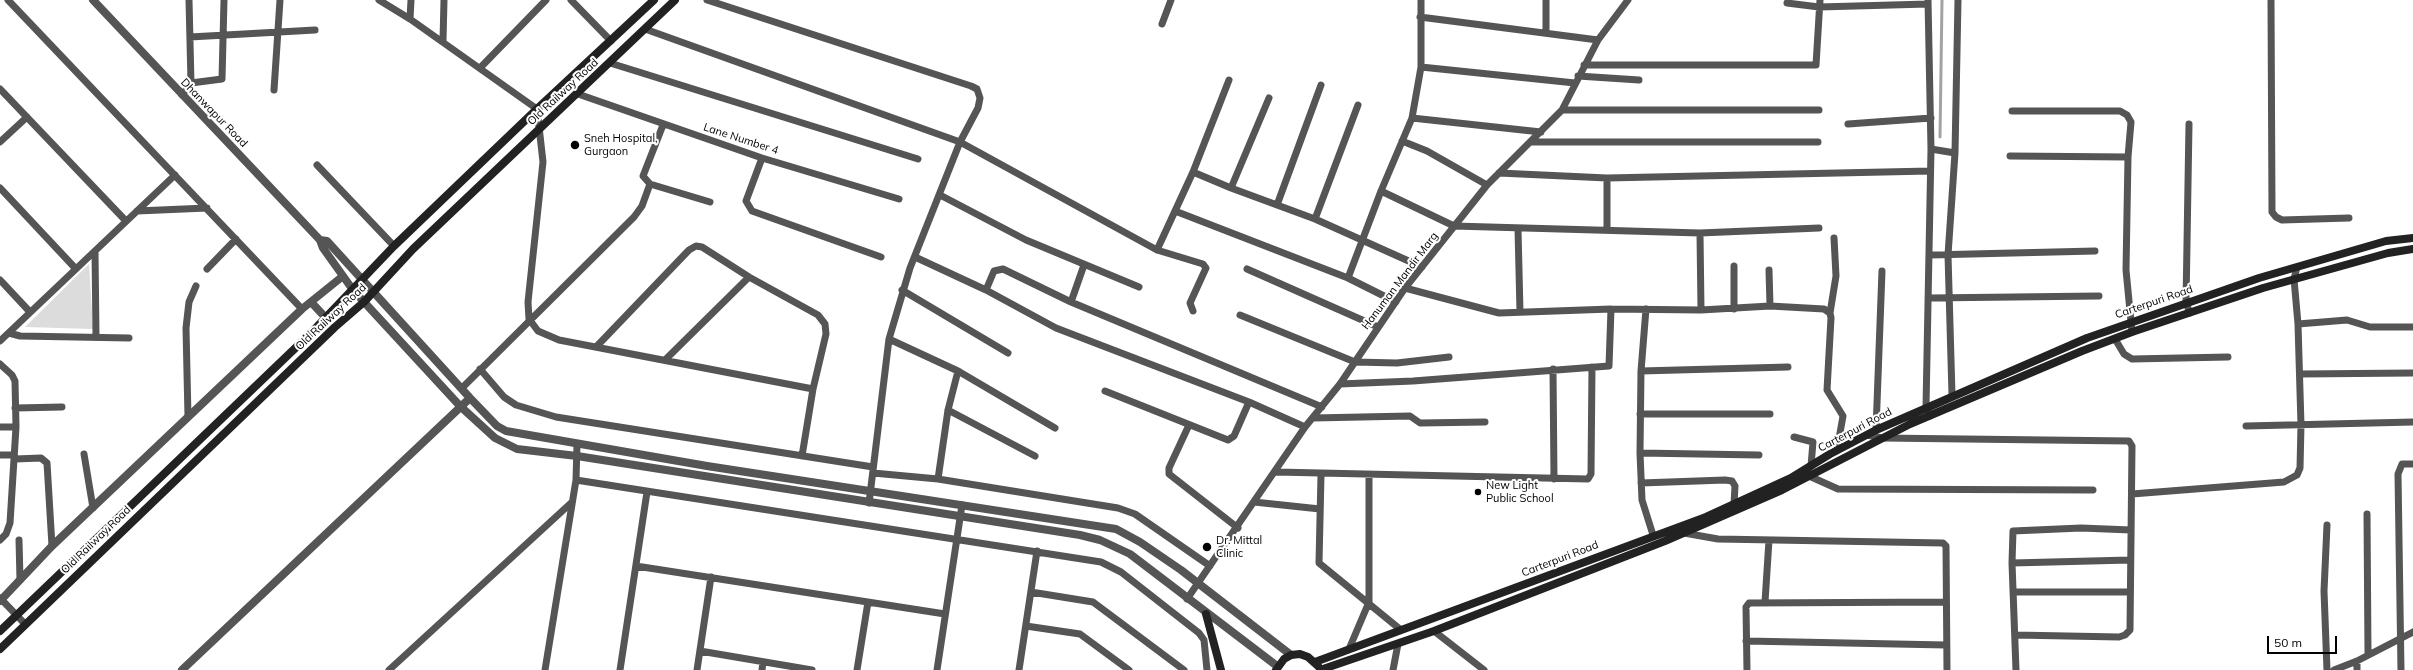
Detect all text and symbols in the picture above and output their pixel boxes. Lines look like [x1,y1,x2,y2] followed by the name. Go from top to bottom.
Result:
[525,56,601,128] street label: Old Railway Road
[178,76,250,150] street label: Dhanwapur Road
[702,121,780,157] street label: Lane Number 4
[584,132,658,158] place label: Sneh Hospital, Gurgaon
[569,139,581,151] marker: Sneh Hospital, Gurgaon
[1359,230,1441,332] street label: Hanuman Mandir Marg
[293,281,369,353] street label: Old Railway Road
[2113,283,2195,321] street label: Carterpuri Road
[1816,405,1894,455] street label: Carterpuri Road
[1486,479,1554,505] place label: New Light Public School
[1473,487,1483,497] marker: New Light Public School
[58,503,134,577] street label: Old Railway Road
[1216,534,1262,560] place label: Dr. Mittal Clinic
[1520,538,1600,580] street label: Carterpuri Road
[1201,541,1213,553] marker: Dr. Mittal Clinic
[2269,628,2339,654] scale bar
[2274,635,2302,650] text: 50 m

